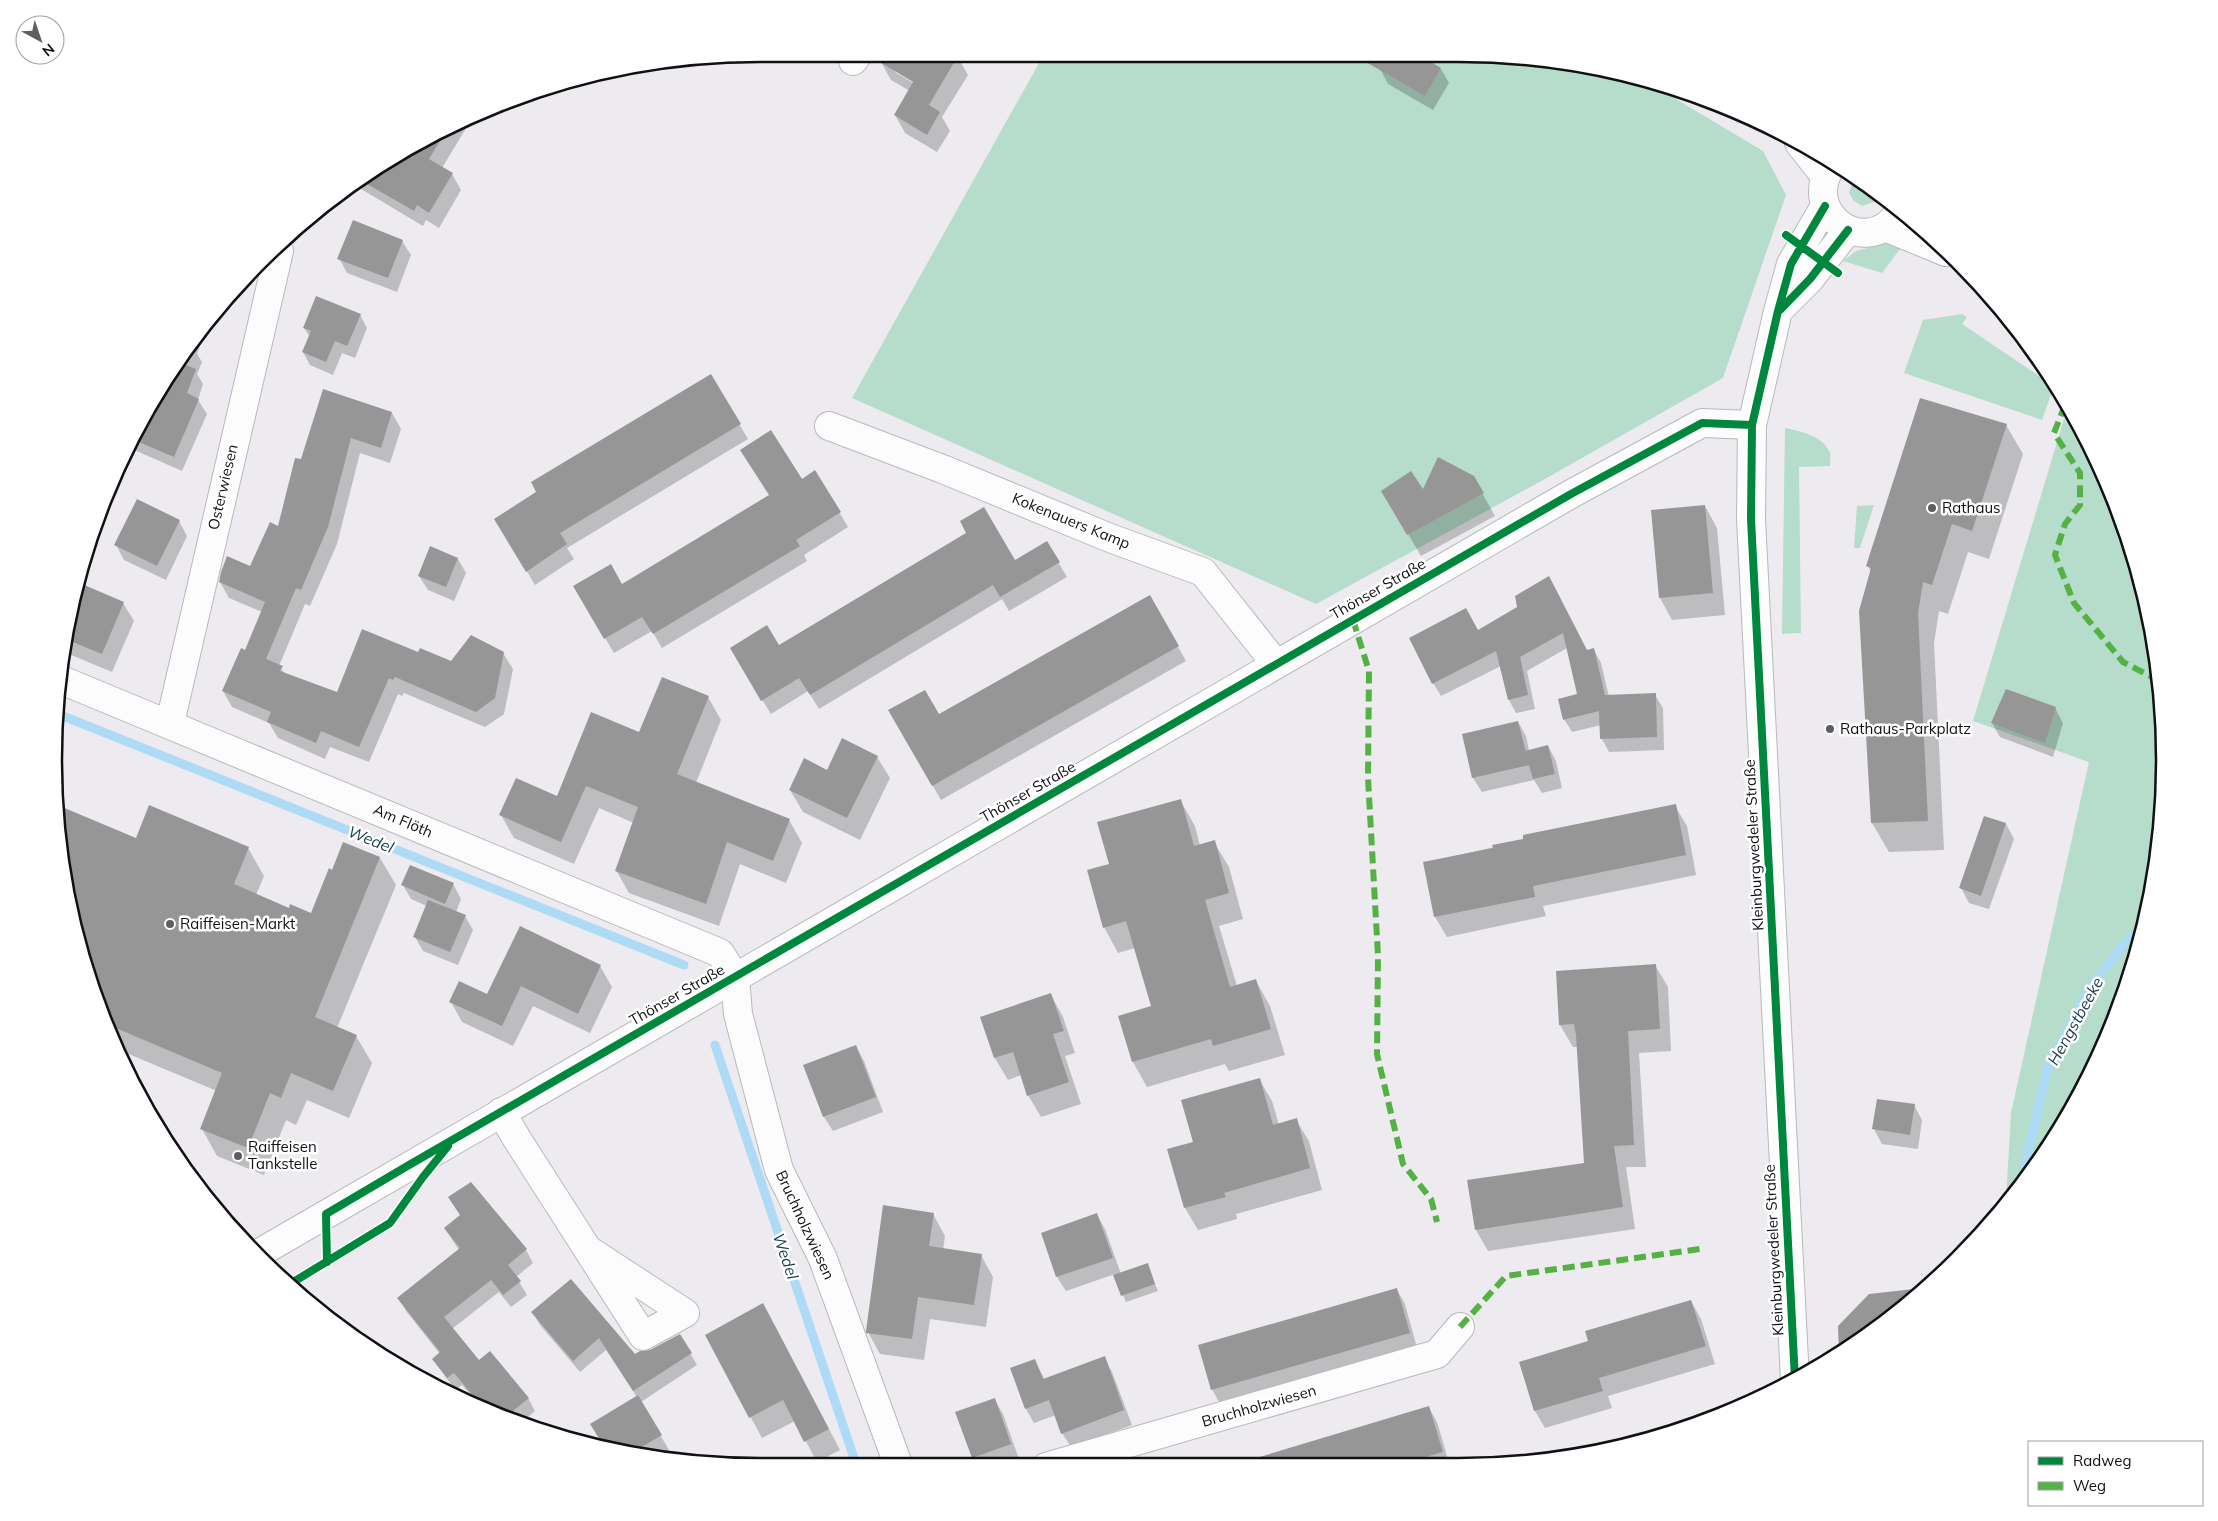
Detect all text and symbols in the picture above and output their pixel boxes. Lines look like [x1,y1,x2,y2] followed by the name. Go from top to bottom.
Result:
[15,15,65,65] north arrow
[39,40,58,60] text: N
[203,442,242,532] street label: Osterwiesen
[1009,488,1133,553] street label: Kokenauers Kamp
[1942,498,2001,517] place label: Rathaus
[1926,502,1938,514] marker: Rathaus
[1327,554,1429,623] street label: Thönser Straße
[1840,719,1971,738] place label: Rathaus-Parkplatz
[1824,723,1836,735] marker: Rathaus-Parkplatz
[977,757,1079,826] street label: Thönser Straße
[1740,759,1767,931] street label: Kleinburgwedeler Straße
[371,800,436,842] street label: Am Flöth
[345,821,397,857] water label: Wedel
[180,914,295,933] place label: Raiffeisen-Markt
[164,918,176,930] marker: Raiffeisen-Markt
[626,960,728,1029] street label: Thönser Straße
[2043,973,2107,1068] water label: Hengstbeeke
[248,1137,317,1173] place label: Raiffeisen Tankstelle
[232,1150,244,1162] marker: Raiffeisen Tankstelle
[1760,1164,1787,1336] street label: Kleinburgwedeler Straße
[772,1167,839,1282] street label: Bruchholzwiesen
[769,1230,803,1282] water label: Wedel
[1199,1380,1318,1431] street label: Bruchholzwiesen
[2028,1441,2203,1506] legend
[2073,1451,2131,1470] text: Radweg
[2073,1476,2106,1495] text: Weg

